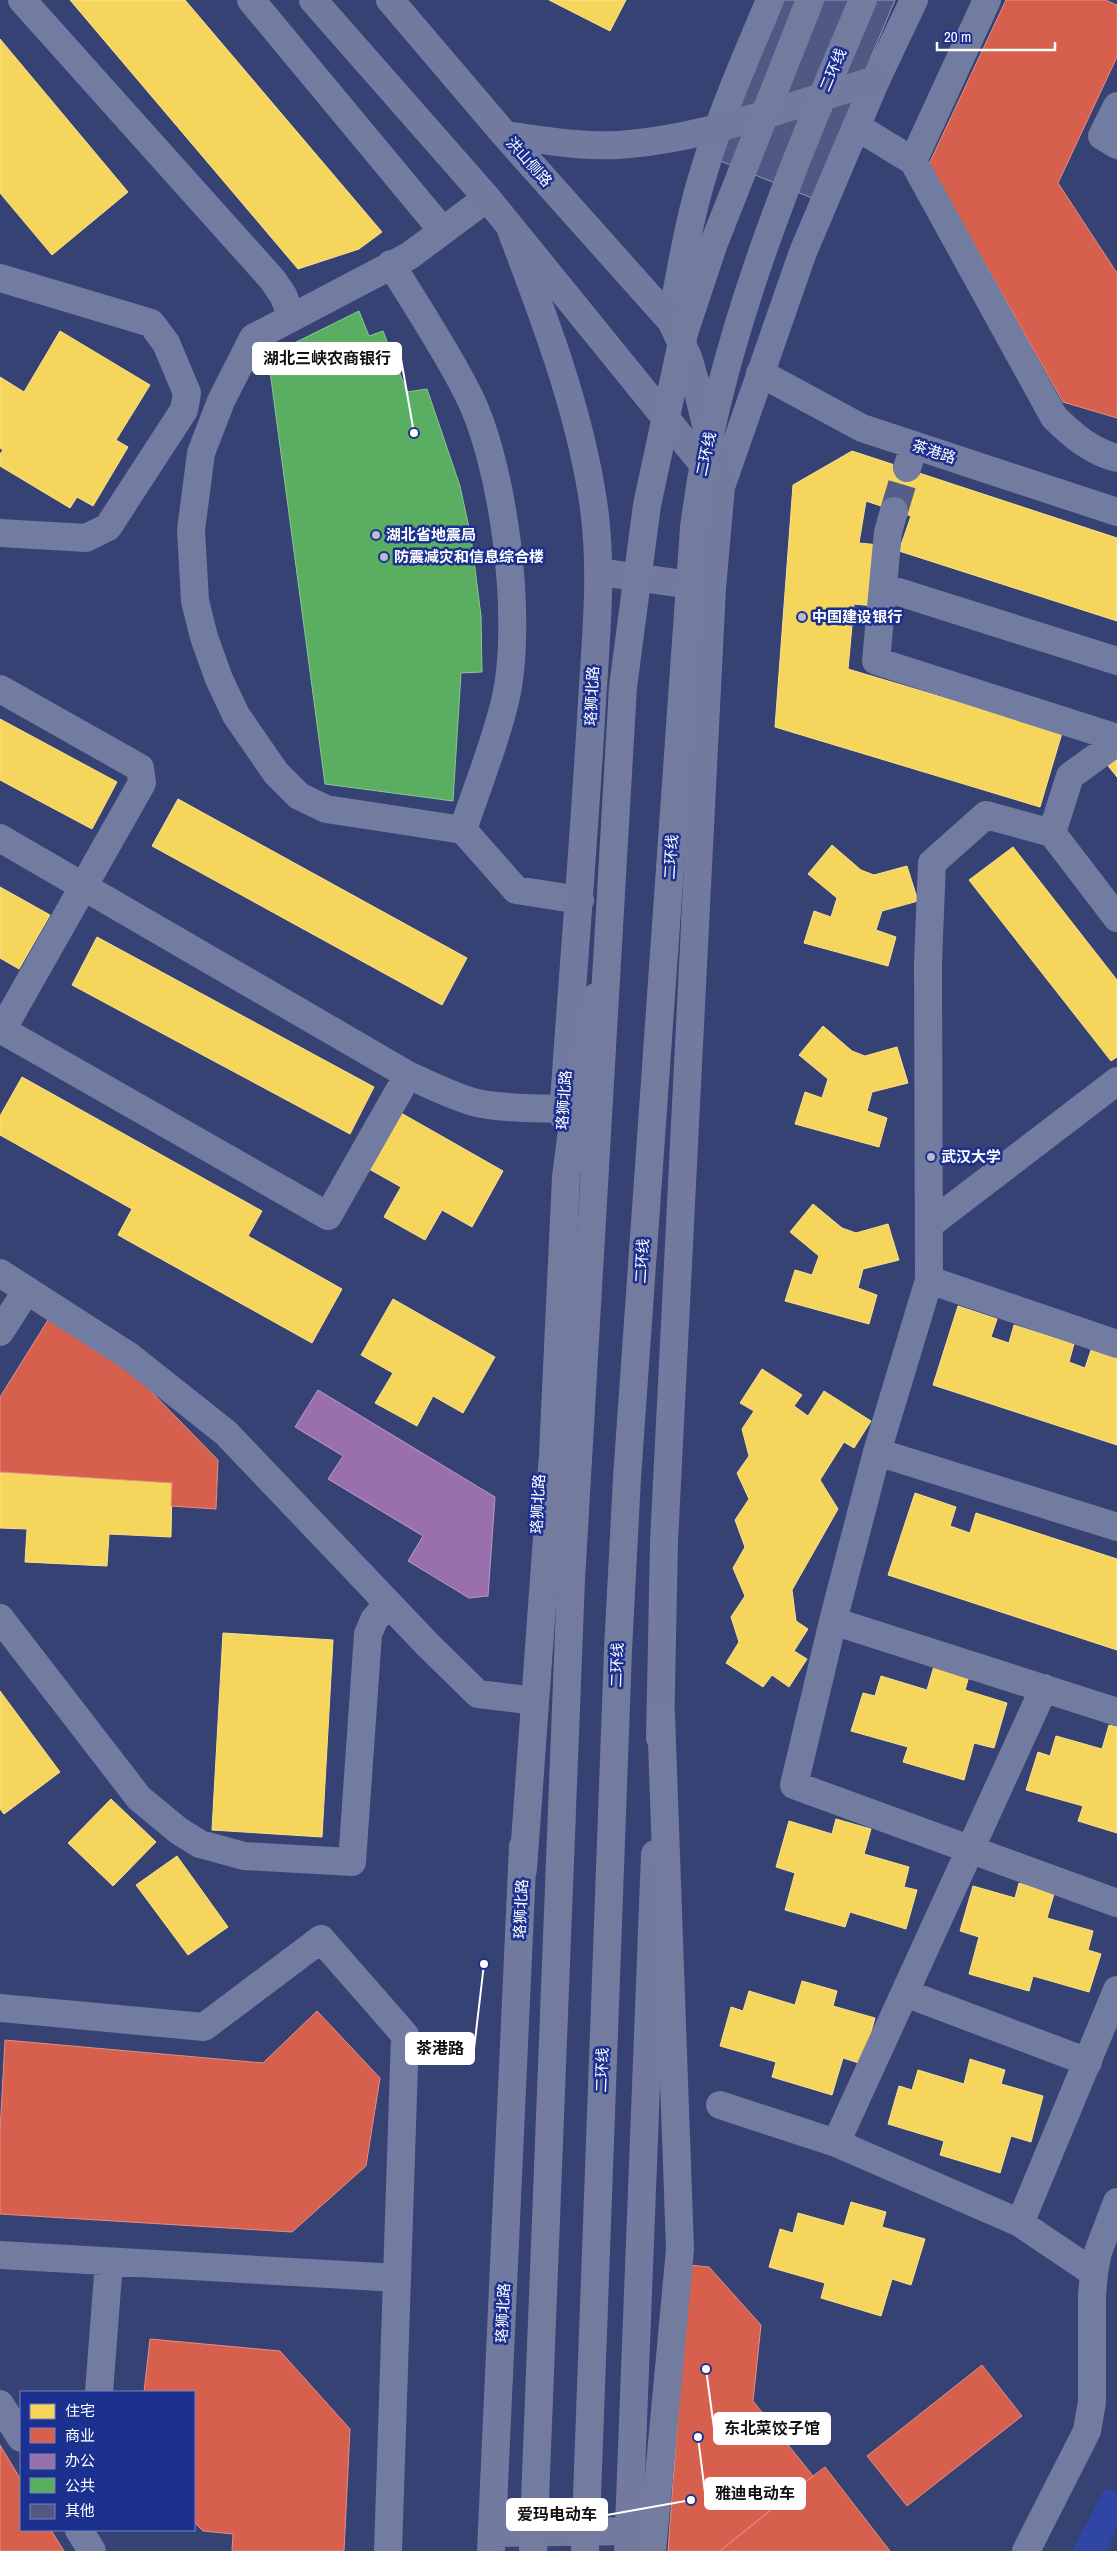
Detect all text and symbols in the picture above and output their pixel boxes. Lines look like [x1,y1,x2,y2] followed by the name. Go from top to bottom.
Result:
[937,20,1054,52] scale bar
[944,26,971,47] text: 20 m
[814,45,851,95] street label: 二环线
[501,132,557,191] street label: 洪山侧路
[253,343,401,374] callout: 湖北三峡农商银行
[263,347,391,369] text: 湖北三峡农商银行
[691,430,720,478] street label: 二环线
[910,435,959,468] street label: 茶港路
[386,524,476,545] place label: 湖北省地震局
[370,529,382,541] marker: 湖北省地震局
[394,546,544,567] place label: 防震减灾和信息综合楼
[378,551,390,563] marker: 防震减灾和信息综合楼
[812,606,902,627] place label: 中国建设银行
[796,611,808,623] marker: 中国建设银行
[579,665,604,726] street label: 珞狮北路
[658,834,683,880] street label: 二环线
[551,1069,576,1131] street label: 珞狮北路
[941,1146,1001,1167] place label: 武汉大学
[925,1151,937,1163] marker: 武汉大学
[629,1238,654,1284] street label: 二环线
[525,1473,550,1534] street label: 珞狮北路
[605,1642,628,1688] street label: 二环线
[508,1878,533,1939] street label: 珞狮北路
[406,2033,474,2064] callout: 茶港路
[416,2037,464,2059] text: 茶港路
[590,2047,613,2093] street label: 二环线
[490,2282,515,2343] street label: 珞狮北路
[20,2391,195,2531] legend
[65,2400,95,2421] text: 住宅
[714,2413,830,2444] callout: 东北菜饺子馆
[724,2417,820,2439] text: 东北菜饺子馆
[65,2425,95,2446] text: 商业
[65,2450,95,2471] text: 办公
[65,2475,95,2496] text: 公共
[705,2478,805,2509] callout: 雅迪电动车
[715,2482,795,2504] text: 雅迪电动车
[507,2499,607,2530] callout: 爱玛电动车
[65,2500,95,2521] text: 其他
[517,2503,597,2525] text: 爱玛电动车

